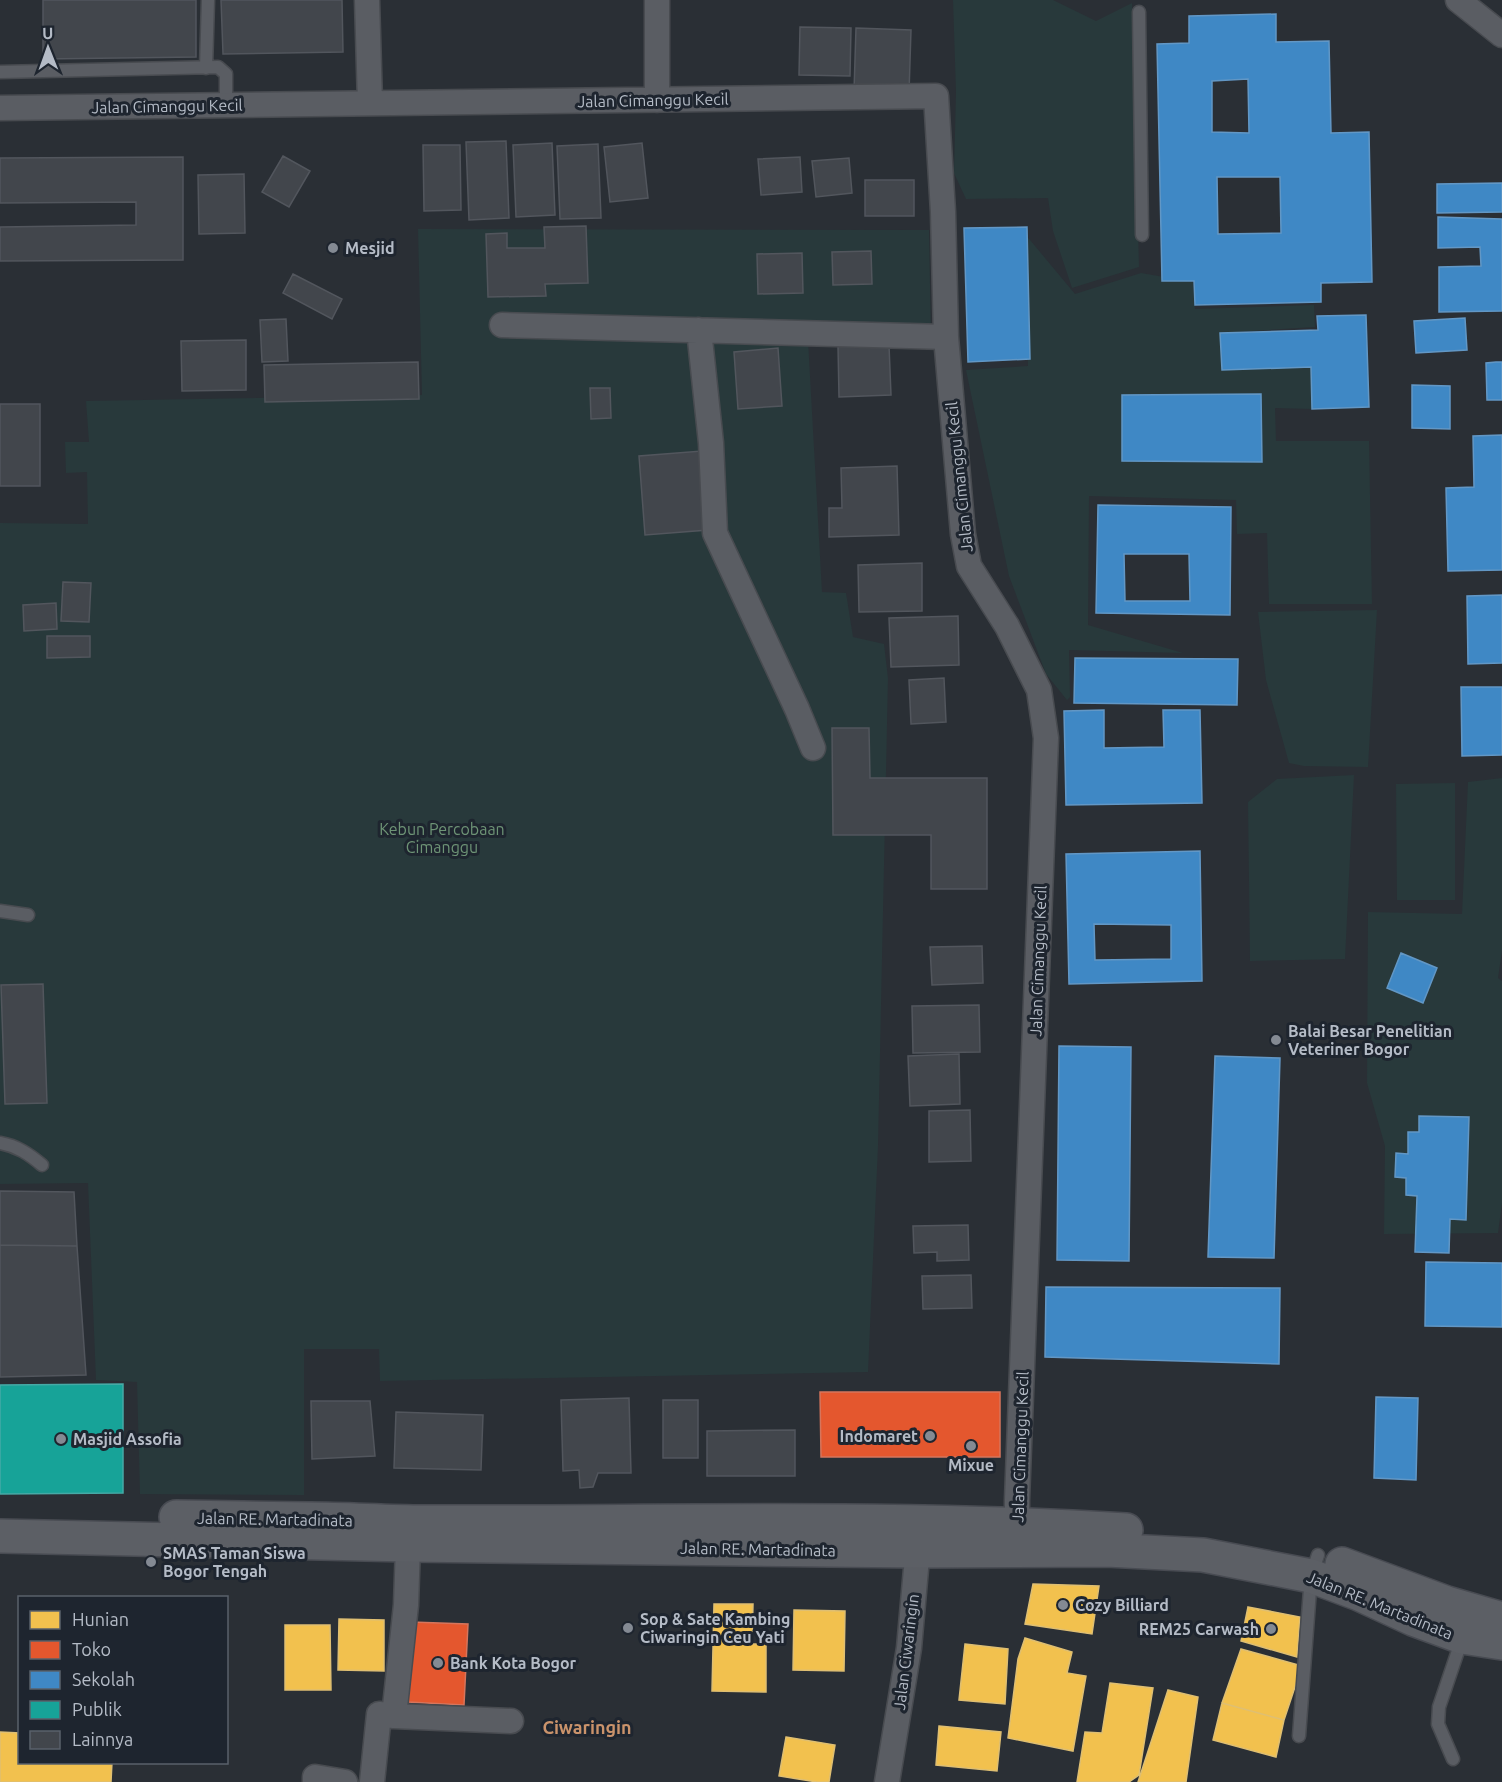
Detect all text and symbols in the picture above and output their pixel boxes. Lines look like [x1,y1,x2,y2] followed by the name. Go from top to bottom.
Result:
[18,18,78,78] north arrow
[42,24,54,42] text: U
[577,90,729,110] street label: Jalan Cimanggu Kecil
[91,96,243,116] street label: Jalan Cimanggu Kecil
[345,239,395,257] place label: Mesjid
[326,241,340,255] marker: Mesjid
[942,401,976,553] street label: Jalan Cimanggu Kecil
[379,820,505,856] park label: Kebun Percobaan Cimanggu
[1026,885,1050,1037] street label: Jalan Cimanggu Kecil
[1288,1022,1452,1058] place label: Balai Besar Penelitian Veteriner Bogor
[1269,1033,1283,1047] marker: Balai Besar Penelitian Veteriner Bogor
[1008,1371,1032,1523] street label: Jalan Cimanggu Kecil
[840,1427,918,1445] place label: Indomaret
[923,1429,937,1443] marker: Indomaret
[73,1430,182,1448] place label: Masjid Assofia
[54,1432,68,1446] marker: Masjid Assofia
[964,1439,978,1453] marker: Mixue
[948,1456,994,1474] place label: Mixue
[197,1509,353,1529] street label: Jalan RE. Martadinata
[680,1539,836,1559] street label: Jalan RE. Martadinata
[163,1544,306,1580] place label: SMAS Taman Siswa Bogor Tengah
[144,1555,158,1569] marker: SMAS Taman Siswa Bogor Tengah
[1304,1567,1456,1643] street label: Jalan RE. Martadinata
[890,1593,922,1711] street label: Jalan Ciwaringin
[18,1596,228,1764] legend
[1075,1596,1169,1614] place label: Cozy Billiard
[1056,1598,1070,1612] marker: Cozy Billiard
[72,1609,129,1629] text: Hunian
[640,1610,790,1646] place label: Sop & Sate Kambing Ciwaringin Ceu Yati
[1139,1620,1259,1638] place label: REM25 Carwash
[621,1621,635,1635] marker: Sop & Sate Kambing Ciwaringin Ceu Yati
[1264,1622,1278,1636] marker: REM25 Carwash
[72,1639,111,1659] text: Toko
[450,1654,577,1672] place label: Bank Kota Bogor
[431,1656,445,1670] marker: Bank Kota Bogor
[72,1669,135,1689] text: Sekolah
[72,1699,122,1719] text: Publik
[542,1717,632,1737] district label: Ciwaringin
[72,1729,133,1749] text: Lainnya

